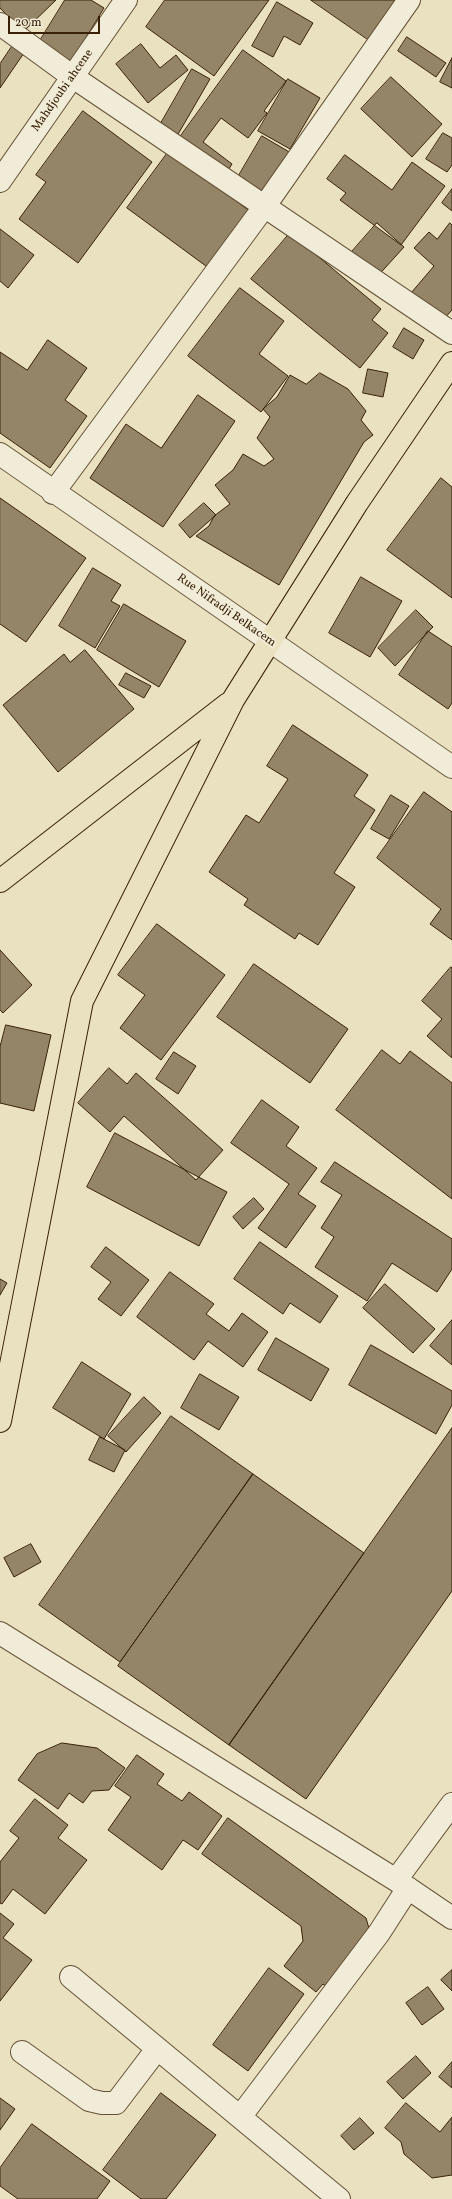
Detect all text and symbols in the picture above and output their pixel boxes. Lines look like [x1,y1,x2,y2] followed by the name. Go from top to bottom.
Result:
[10,8,102,34] scale bar
[15,15,42,31] text: 20 m
[29,47,97,135] street label: Mahdjoubi ahcene
[174,571,278,651] street label: Rue Nifradji Belkacem

